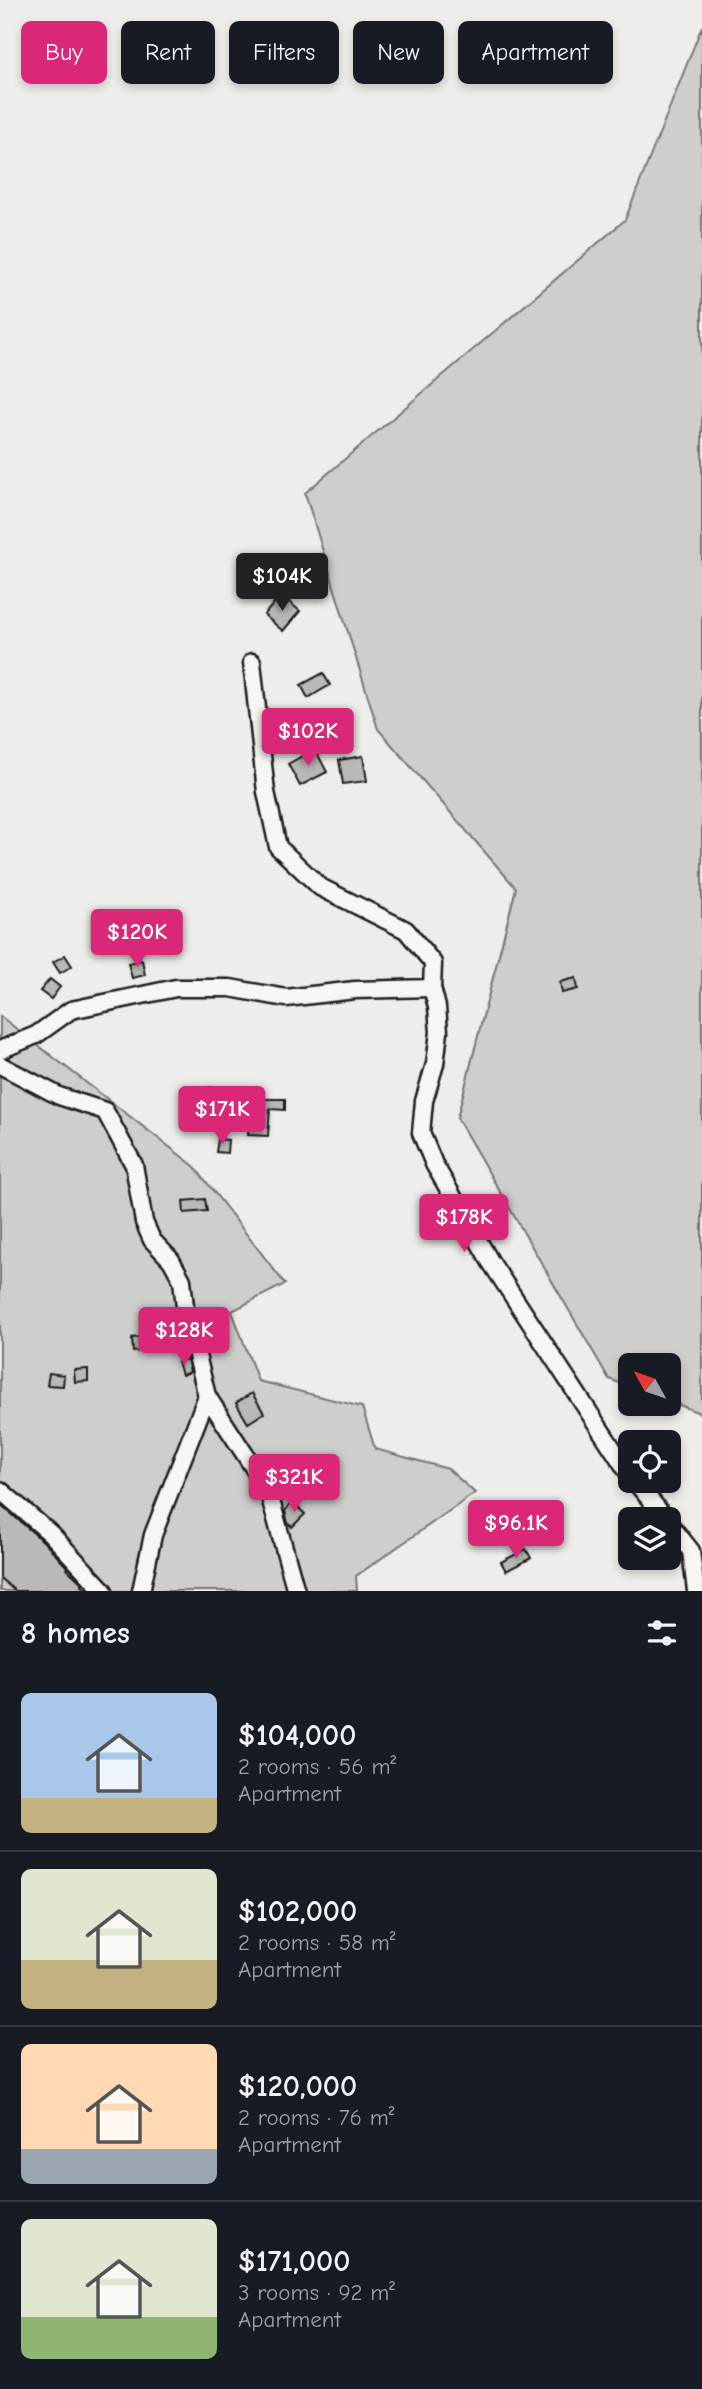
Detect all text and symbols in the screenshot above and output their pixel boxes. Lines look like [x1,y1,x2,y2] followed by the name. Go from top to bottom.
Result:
[21,21,107,84] chip: Buy
[121,21,215,84] chip: Rent
[229,21,339,84] chip: Filters
[353,21,444,84] chip: New
[458,21,613,84] chip: Apartment
[233,554,331,613] pin: $104K
[252,562,312,589] text: $104K
[259,708,357,768] pin: $102K
[278,717,338,744] text: $102K
[88,909,186,969] pin: $120K
[107,918,167,945] text: $120K
[173,1086,271,1146] pin: $171K
[194,1095,250,1122] text: $171K
[415,1194,513,1254] pin: $178K
[435,1203,493,1230] text: $178K
[135,1308,233,1367] pin: $128K
[154,1316,214,1343] text: $128K
[618,1353,681,1416] north arrow
[618,1353,681,1570] map controls
[618,1430,681,1493] button: locate
[245,1454,343,1514] pin: $321K
[265,1463,323,1490] text: $321K
[459,1500,573,1560] pin: $96.1K
[618,1507,681,1570] button: layers
[484,1509,548,1536] text: $96.1K
[643,1614,681,1652] icon: filters
[21,1616,130,1651] text: 8 homes
[238,1718,356,1753] text: $104,000
[77,1721,161,1805] icon: home
[238,1753,396,1780] text: 2 rooms · 56 m²
[238,1780,341,1807] text: Apartment
[238,1894,357,1929] text: $102,000
[77,1897,161,1981] icon: home
[238,1929,396,1956] text: 2 rooms · 58 m²
[238,1956,341,1983] text: Apartment
[238,2069,357,2104] text: $120,000
[77,2072,161,2156] icon: home
[238,2104,394,2131] text: 2 rooms · 76 m²
[238,2131,341,2158] text: Apartment
[238,2244,350,2279] text: $171,000
[77,2247,161,2331] icon: home
[238,2279,395,2306] text: 3 rooms · 92 m²
[238,2306,341,2333] text: Apartment

